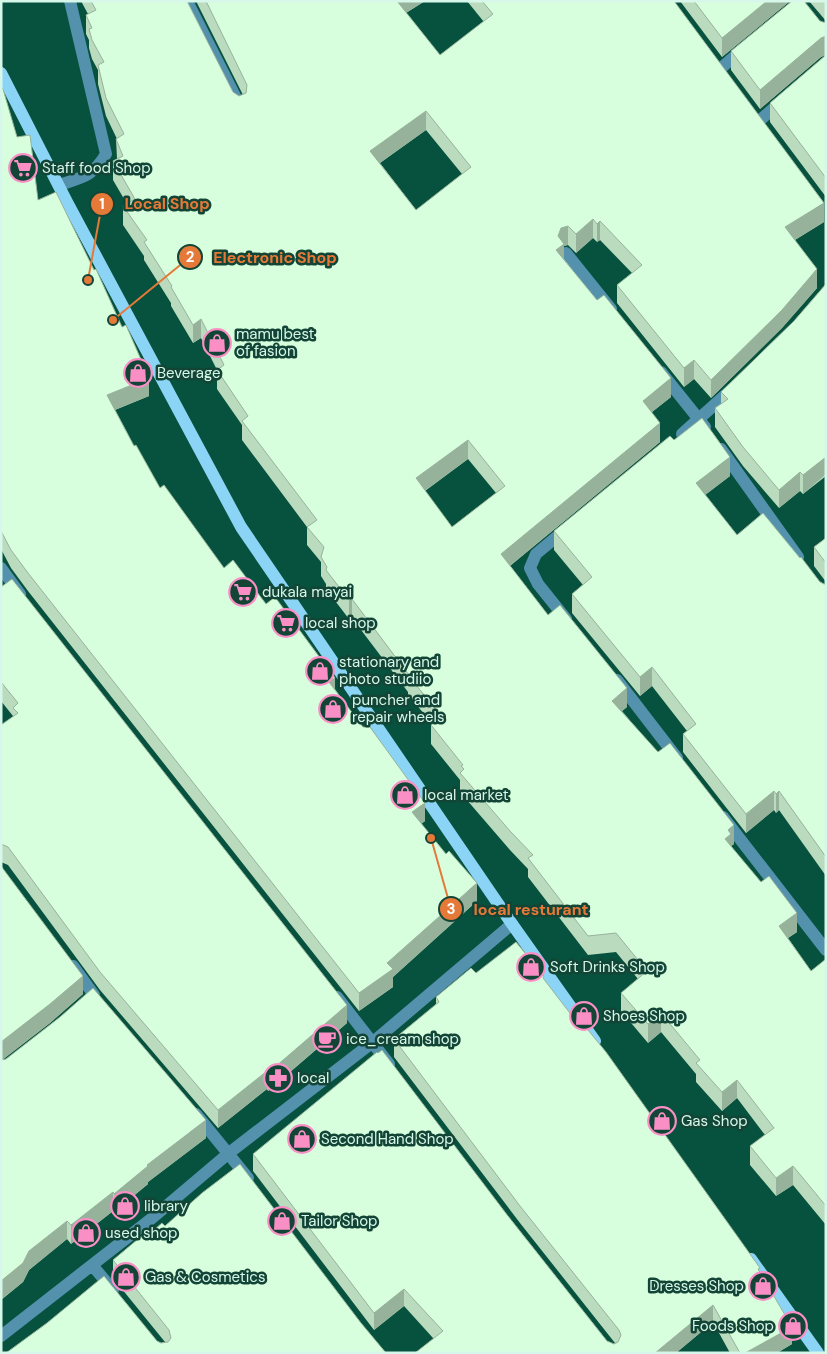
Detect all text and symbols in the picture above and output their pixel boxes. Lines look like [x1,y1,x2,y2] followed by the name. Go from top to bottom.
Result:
[8,153,38,183] supermarket icon: Staff food Shop
[42,158,151,178] place label: Staff food Shop
[89,188,219,219] callout: Local Shop
[124,193,210,214] text: Local Shop
[99,194,105,214] text: 1
[178,241,346,272] callout: Electronic Shop
[186,247,195,267] text: 2
[213,247,337,268] text: Electronic Shop
[236,324,315,361] place label: mamu best of fasion
[202,328,232,358] shop icon: mamu best of fasion
[123,358,153,388] shop icon: Beverage
[157,363,221,383] place label: Beverage
[228,577,258,607] supermarket icon: dukala mayai
[262,582,352,602] place label: dukala mayai
[271,608,301,638] supermarket icon: local shop
[305,613,376,633] place label: local shop
[339,652,439,689] place label: stationary and photo studiio
[305,656,335,686] shop icon: stationary and photo studiio
[352,690,444,727] place label: puncher and repair wheels
[318,694,348,724] shop icon: puncher and repair wheels
[390,780,420,810] shop icon: local market
[424,785,509,805] place label: local market
[439,894,599,925] callout: local resturant
[446,899,456,919] text: 3
[474,899,589,920] text: local resturant
[516,952,546,982] shop icon: Soft Drinks Shop
[550,957,665,977] place label: Soft Drinks Shop
[569,1001,599,1031] shop icon: Shoes Shop
[603,1006,685,1026] place label: Shoes Shop
[312,1024,342,1054] cafe icon: ice_cream shop
[346,1029,459,1049] place label: ice_cream shop
[263,1063,293,1093] pharmacy icon: local
[297,1068,329,1088] place label: local
[647,1106,677,1136] shop icon: Gas Shop
[681,1111,748,1131] place label: Gas Shop
[287,1124,317,1154] shop icon: Second Hand Shop
[321,1129,454,1149] place label: Second Hand Shop
[110,1191,140,1221] shop icon: library
[144,1196,189,1216] place label: library
[267,1206,297,1236] shop icon: Tailor Shop
[301,1211,377,1231] place label: Tailor Shop
[71,1218,101,1248] shop icon: used shop
[105,1223,177,1243] place label: used shop
[111,1262,141,1292] shop icon: Gas & Cosmetics
[145,1267,265,1287] place label: Gas & Cosmetics
[748,1271,778,1301] shop icon: Dresses Shop
[649,1276,744,1296] place label: Dresses Shop
[778,1311,808,1341] shop icon: Foods Shop
[692,1316,774,1336] place label: Foods Shop

